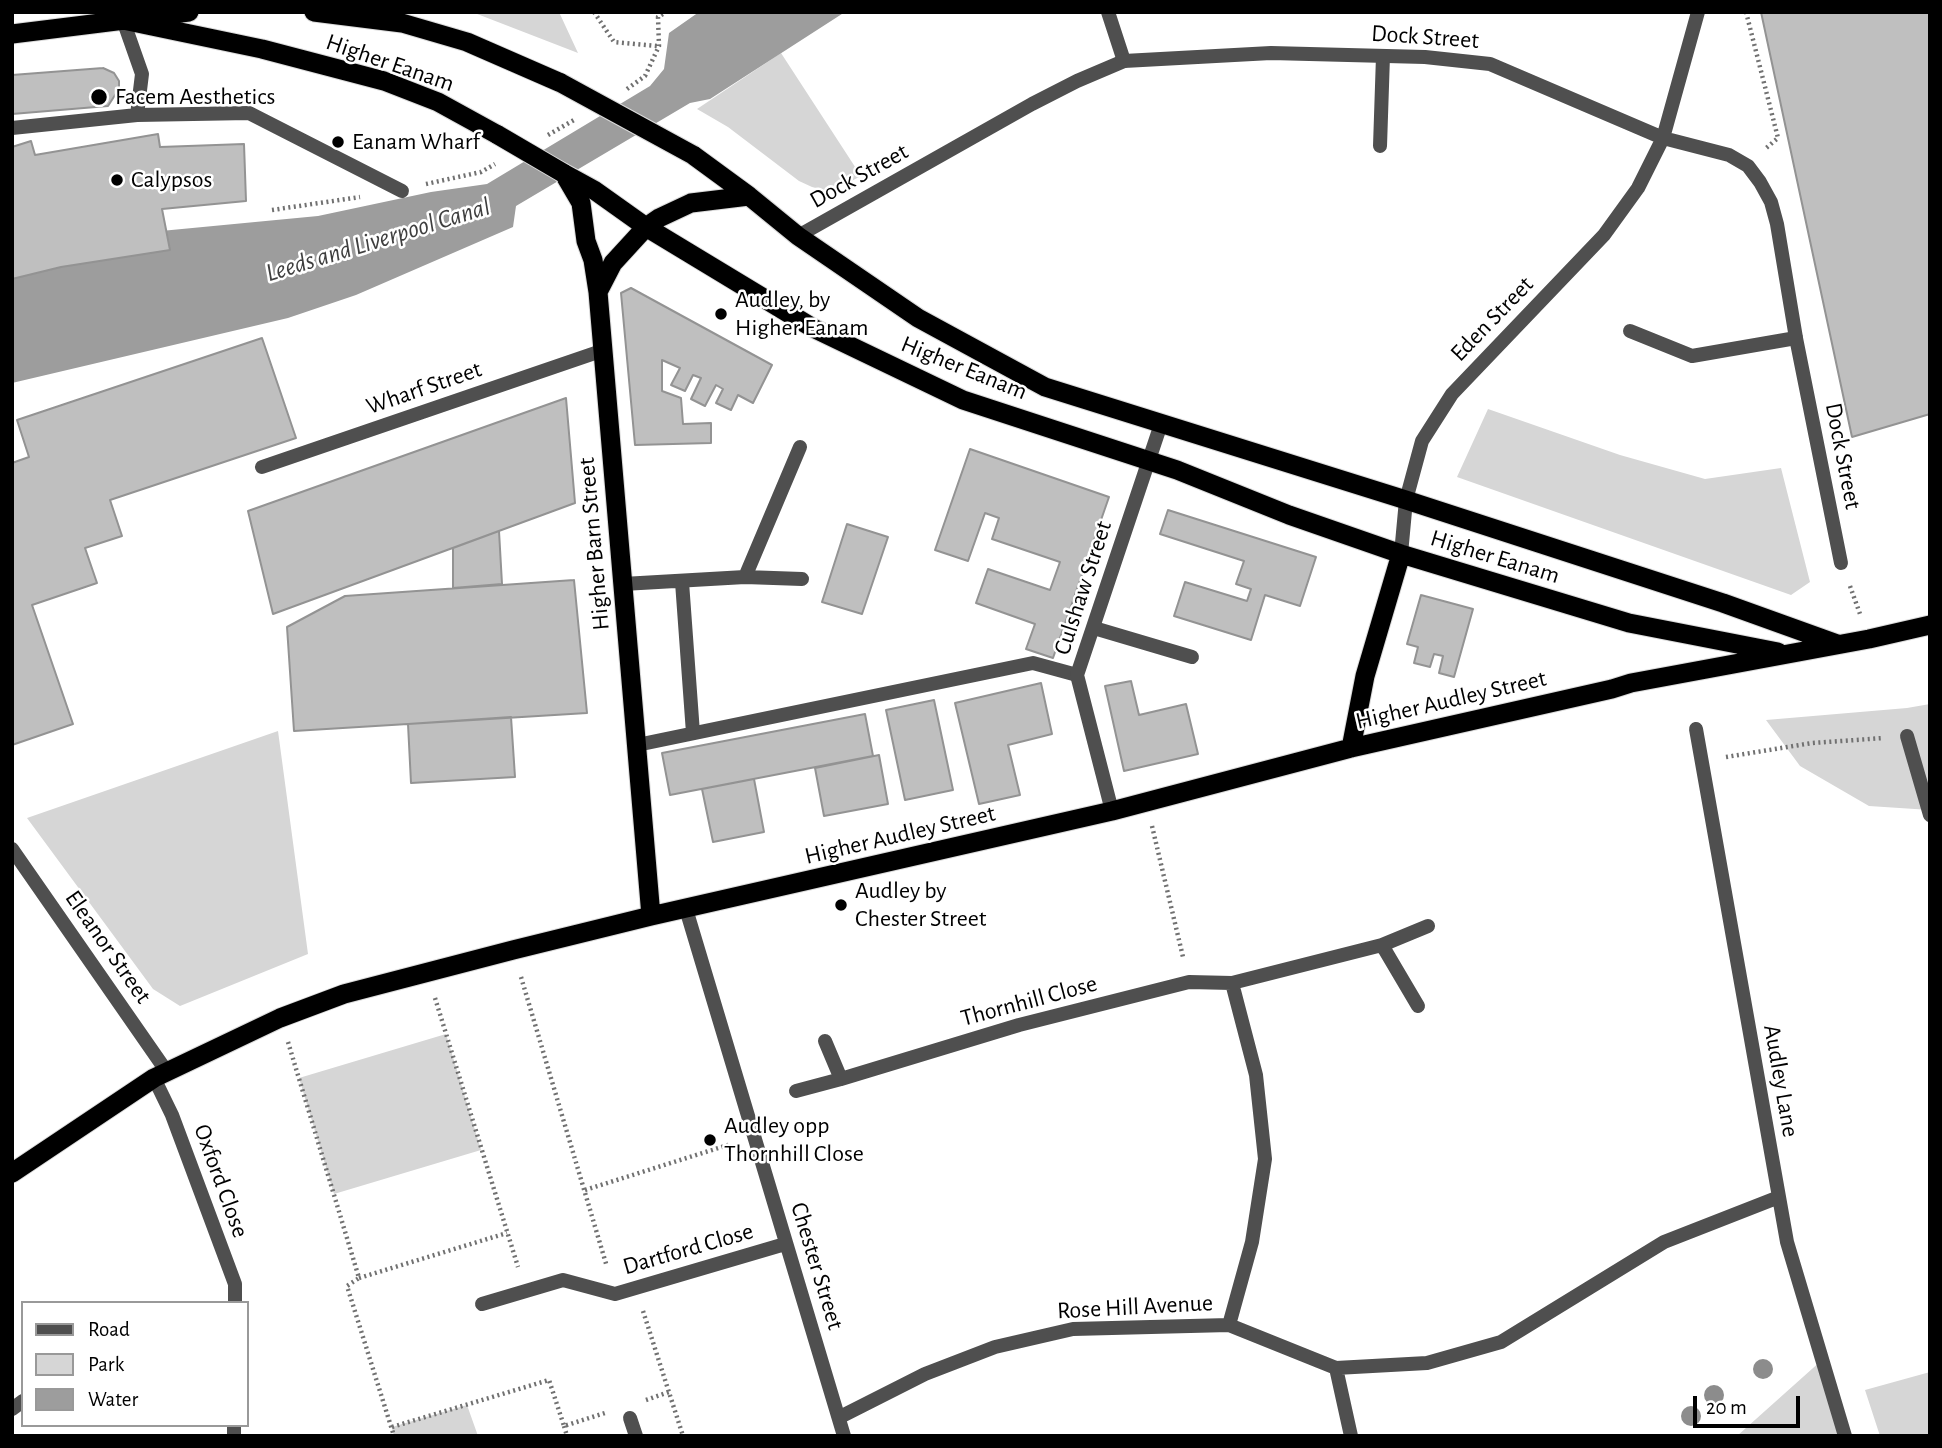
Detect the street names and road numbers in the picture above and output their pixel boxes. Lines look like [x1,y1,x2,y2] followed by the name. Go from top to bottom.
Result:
[1370,19,1480,55] street label: Dock Street
[322,28,458,98] street label: Higher Eanam
[805,137,913,215] street label: Dock Street
[1444,270,1540,368] street label: Eden Street
[897,330,1031,406] street label: Higher Eanam
[363,355,485,421] street label: Wharf Street
[1819,400,1867,512] street label: Dock Street
[572,456,616,632] street label: Higher Barn Street
[1048,517,1118,659] street label: Culshaw Street
[1427,524,1563,590] street label: Higher Eanam
[1353,664,1549,736] street label: Higher Audley Street
[802,799,998,871] street label: Higher Audley Street
[58,885,158,1009] street label: Eleanor Street
[958,969,1100,1033] street label: Thornhill Close
[1757,1023,1805,1139] street label: Audley Lane
[187,1120,255,1242] street label: Oxford Close
[784,1199,850,1333] street label: Chester Street
[619,1217,757,1281] street label: Dartford Close
[1056,1289,1214,1325] street label: Rose Hill Avenue

